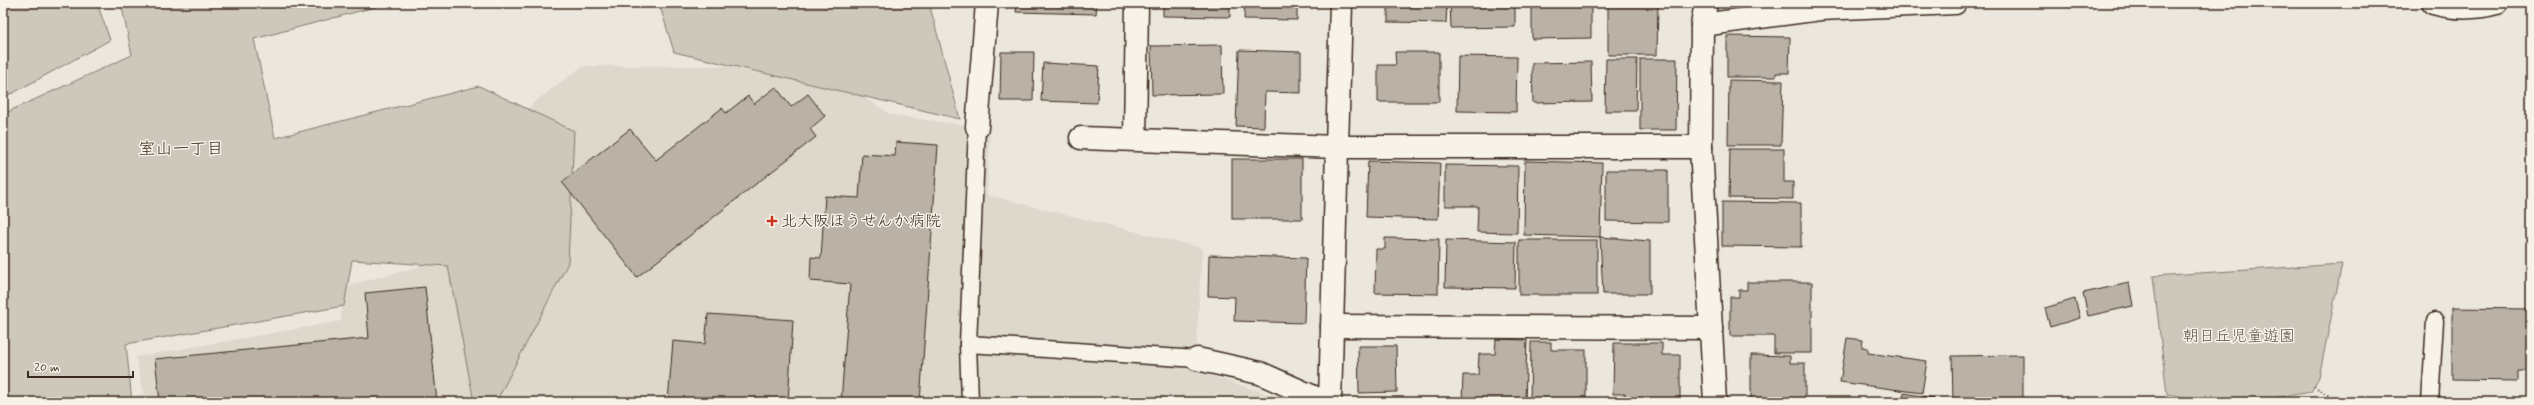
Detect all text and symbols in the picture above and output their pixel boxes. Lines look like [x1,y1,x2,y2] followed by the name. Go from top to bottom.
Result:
[139,138,224,160] district label: 室山一丁目
[781,211,941,232] place label: 北大阪ほうせんか病院
[766,215,778,227] marker: 北大阪ほうせんか病院
[2183,326,2295,347] park label: 朝日丘児童遊園
[28,353,133,379] scale bar
[34,360,60,376] text: 20 m

